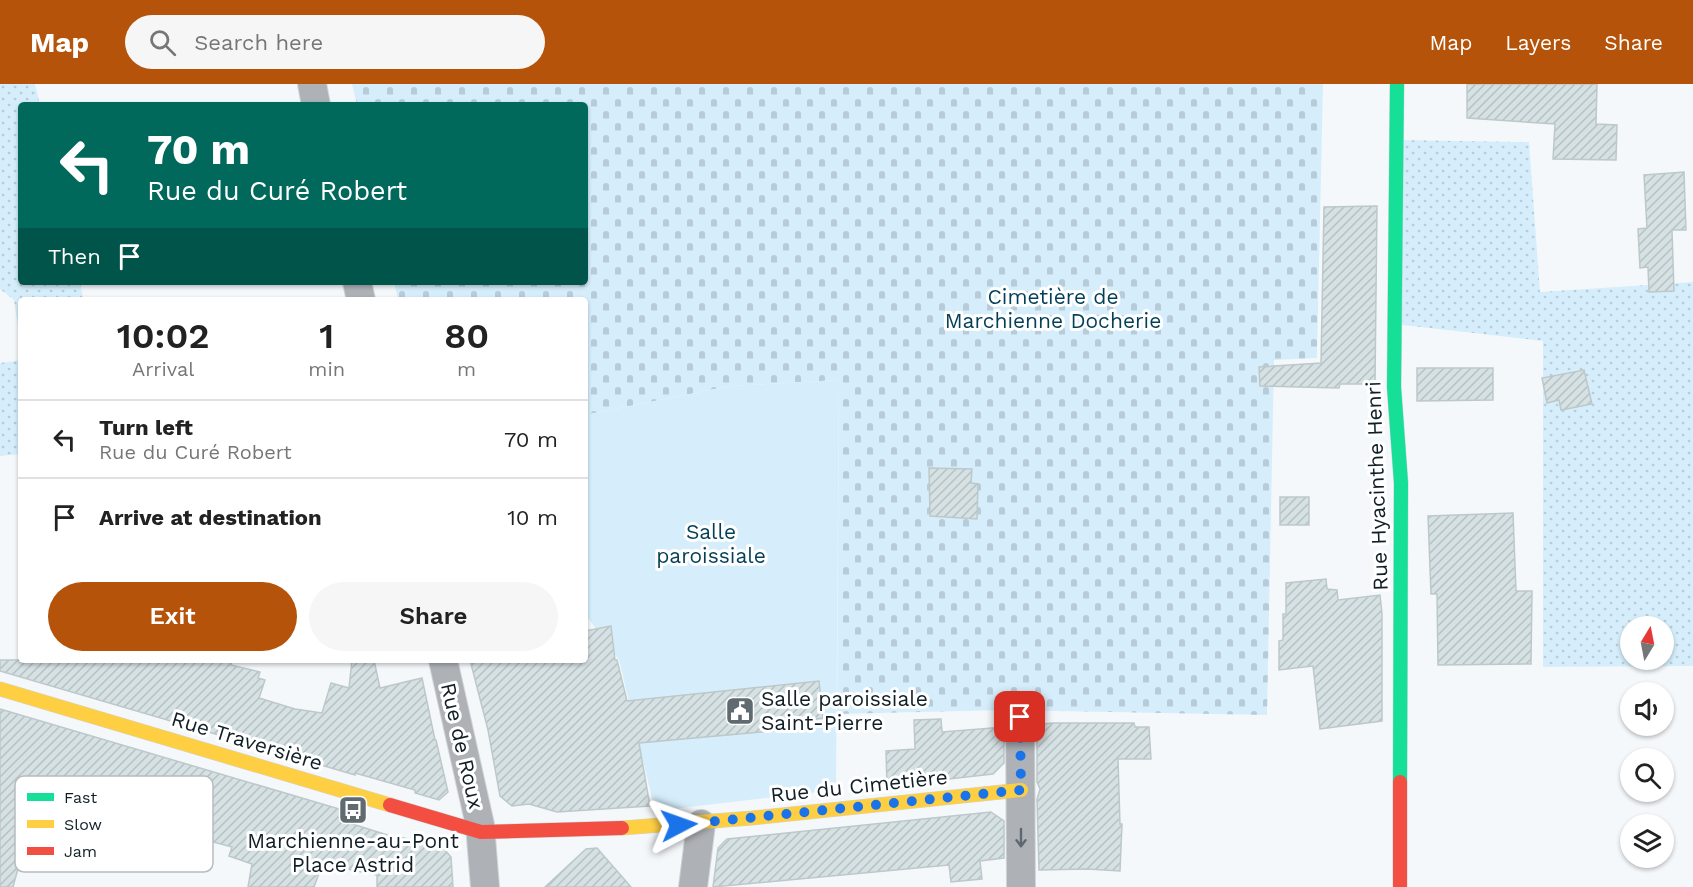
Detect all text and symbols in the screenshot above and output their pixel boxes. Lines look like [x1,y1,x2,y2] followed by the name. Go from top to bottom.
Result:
[125,15,545,69] search box
[30,26,89,59] text: Map
[146,26,179,59] icon: search
[194,30,323,55] text: Search here
[1429,30,1472,55] text: Map
[1505,30,1571,55] text: Layers
[1604,30,1663,55] text: Share
[147,125,250,174] text: 70 m
[48,126,126,204] icon: left
[147,175,407,207] text: Rue du Curé Robert
[113,240,146,273] icon: arrive
[48,244,101,269] text: Then
[945,284,1161,333] park label: Cimetière de Marchienne Docherie
[117,315,210,357] text: 10:02
[319,315,334,357] text: 1
[444,315,489,357] text: 80
[132,357,194,381] text: Arrival
[308,357,345,381] text: min
[457,357,476,381] text: m
[1360,381,1393,591] street label: Rue Hyacinthe Henri
[99,415,193,440] text: Turn left
[48,423,81,456] icon: left
[504,427,558,452] text: 70 m
[99,440,292,464] text: Rue du Curé Robert
[48,501,81,534] icon: arrive
[99,505,322,530] text: Arrive at destination
[507,505,558,530] text: 10 m
[656,519,766,568] park label: Salle paroissiale
[48,582,297,651] button: Exit
[309,582,558,651] button: Share
[1620,616,1674,670] north arrow
[1620,616,1674,868] map controls
[436,680,489,811] street label: Rue de Roux
[1620,682,1674,736] button: sound
[761,686,928,735] place label: Salle paroissiale Saint-Pierre
[994,691,1045,742] pin
[724,695,756,727] public building icon: Salle paroissiale Saint-Pierre
[1003,700,1036,733] icon: arrive
[169,706,326,775] street label: Rue Traversière
[1620,748,1674,802] button: search
[769,764,949,807] street label: Rue du Cimetière
[15,776,213,872] legend
[64,788,97,807] text: Fast
[647,793,711,857] position arrow
[337,794,369,826] bus stop icon: Marchienne-au-Pont Place Astrid
[1620,814,1674,868] button: layers
[64,815,102,834] text: Slow
[247,828,459,877] place label: Marchienne-au-Pont Place Astrid
[1015,828,1027,848] one-way arrow
[64,842,97,861] text: Jam

